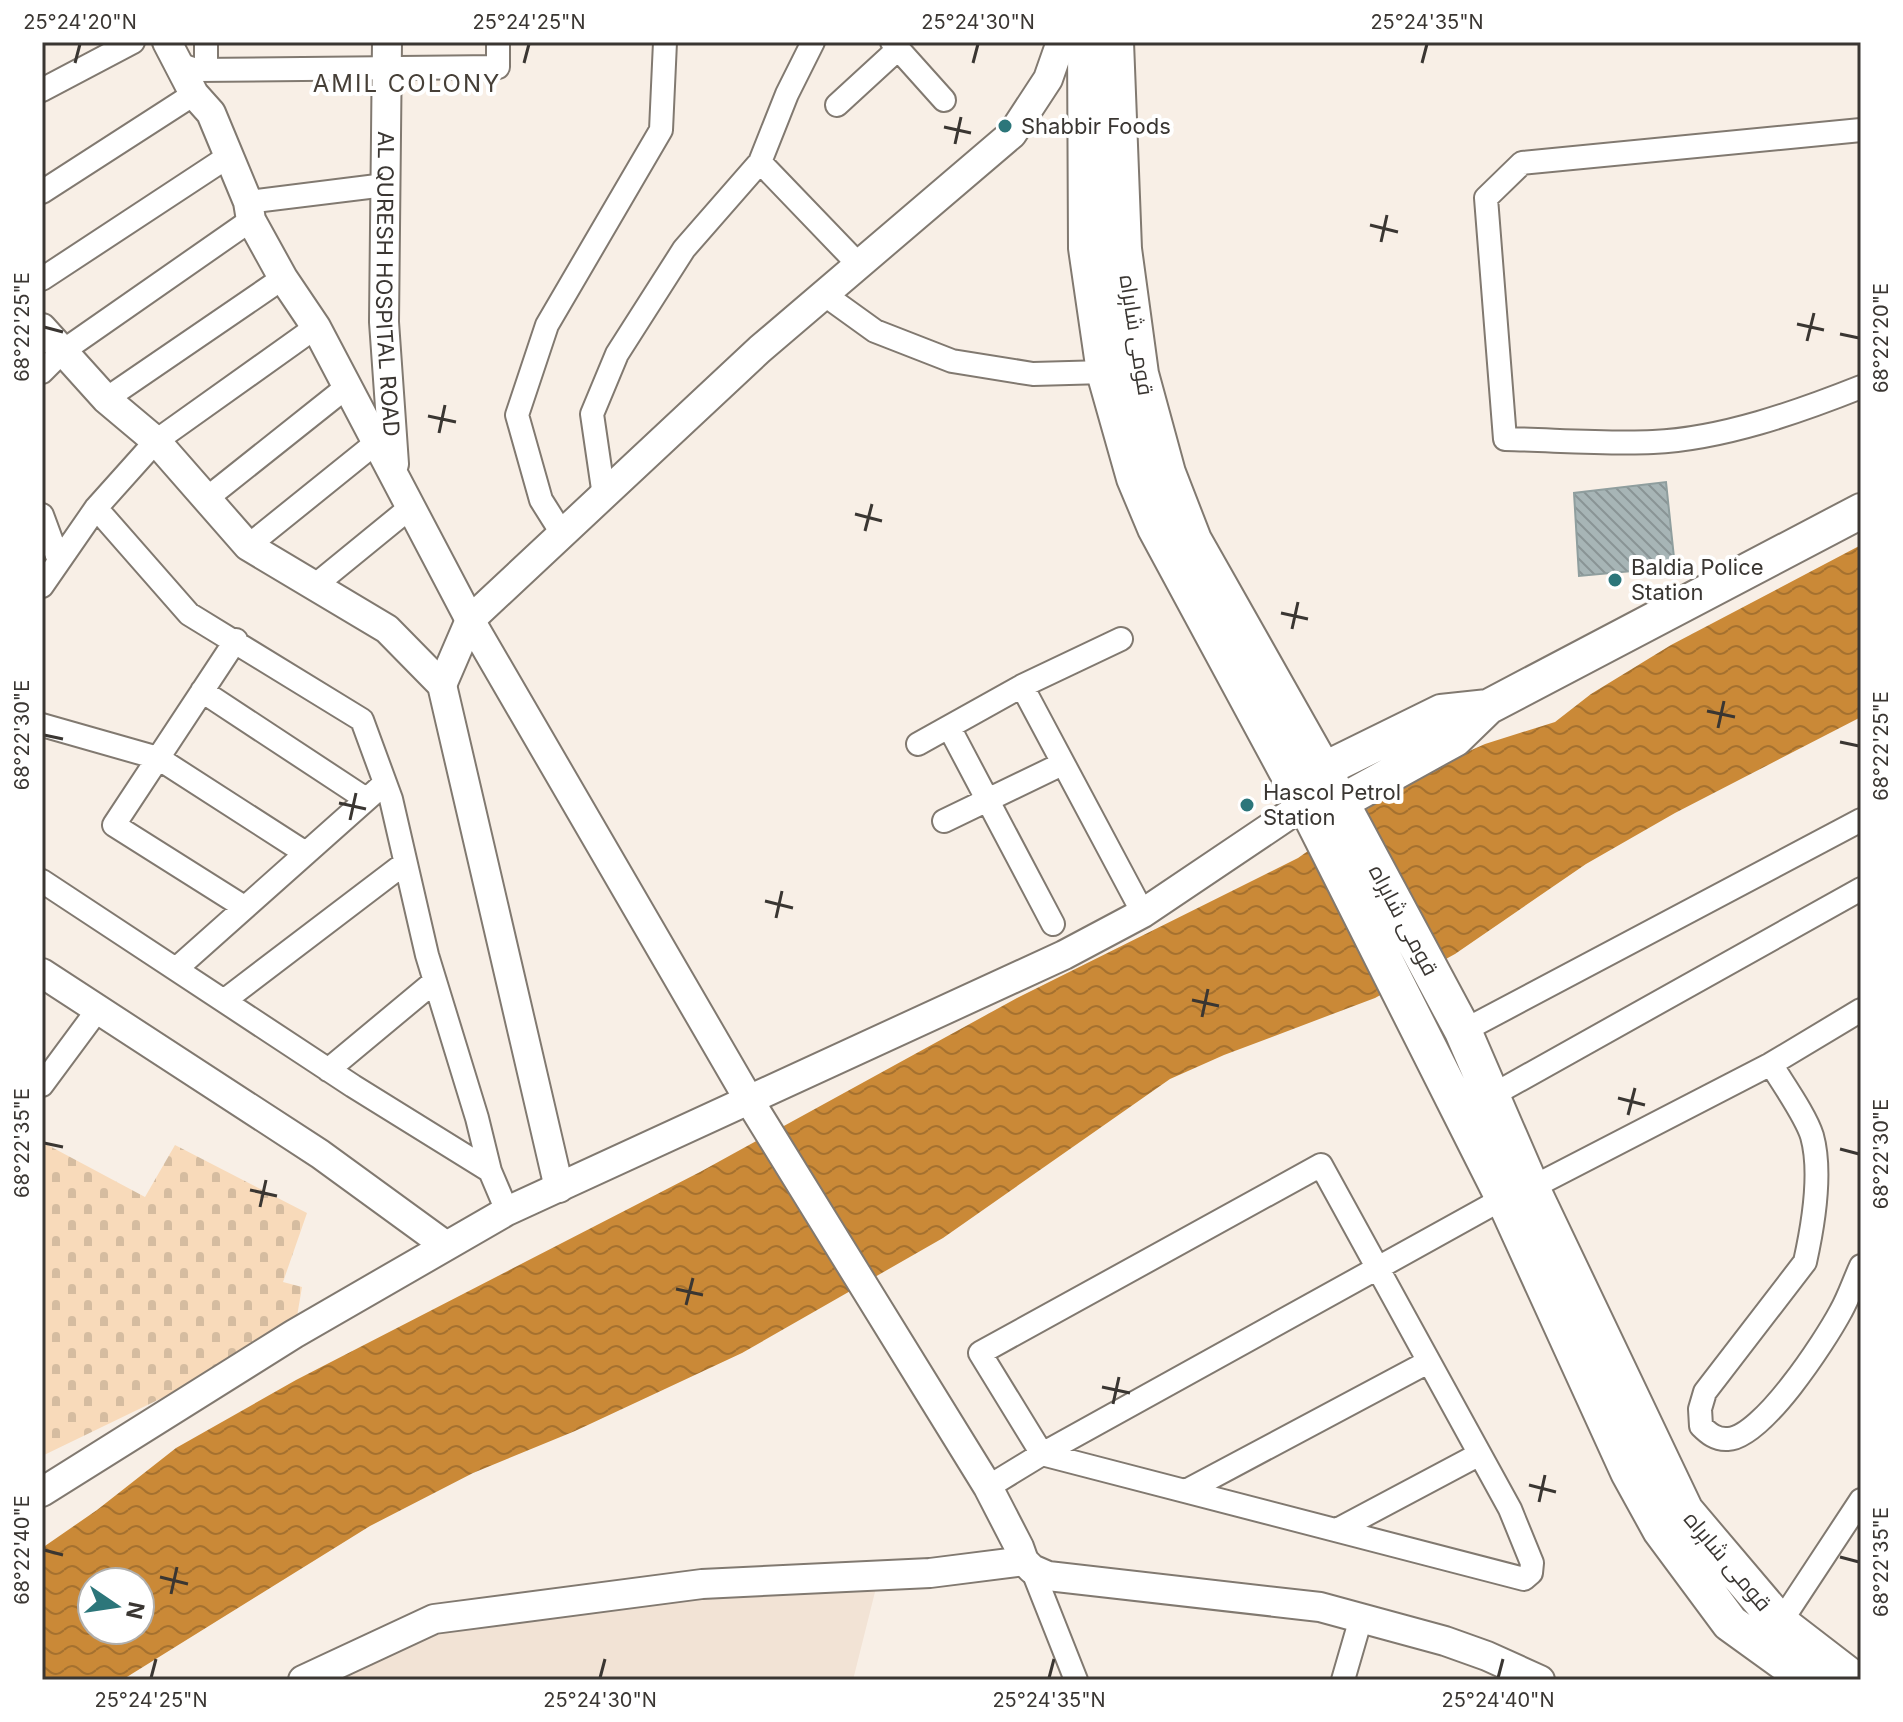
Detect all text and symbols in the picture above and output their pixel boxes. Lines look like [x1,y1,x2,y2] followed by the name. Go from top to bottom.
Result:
[23,10,137,34] text: 25°24'20"N
[472,10,586,34] text: 25°24'25"N
[921,10,1035,34] text: 25°24'30"N
[1370,10,1484,34] text: 25°24'35"N
[313,69,501,98] district label: AMIL COLONY
[1021,113,1171,139] place label: Shabbir Foods
[996,117,1014,135] marker: Shabbir Foods
[371,131,405,438] street label: AL QURESH HOSPITAL ROAD
[10,272,34,382] text: 68°22'25"E
[1113,273,1159,397] street label: قومی شاہراہ
[1869,283,1893,393] text: 68°22'20"E
[1631,554,1764,605] place label: Baldia Police Station
[1606,571,1624,589] marker: Baldia Police Station
[10,680,34,790] text: 68°22'30"E
[1869,691,1893,801] text: 68°22'25"E
[1263,779,1401,830] place label: Hascol Petrol Station
[1238,796,1256,814] marker: Hascol Petrol Station
[1362,860,1444,981] street label: قومی شاہراہ
[10,1088,34,1198] text: 68°22'35"E
[1869,1099,1893,1209] text: 68°22'30"E
[10,1495,34,1605] text: 68°22'40"E
[1677,1506,1777,1617] street label: قومی شاہراہ
[1869,1507,1893,1617] text: 68°22'35"E
[76,1566,156,1646] north arrow
[121,1599,150,1622] text: N
[94,1688,208,1712] text: 25°24'25"N
[543,1688,657,1712] text: 25°24'30"N
[992,1688,1106,1712] text: 25°24'35"N
[1442,1688,1554,1712] text: 25°24'40"N

